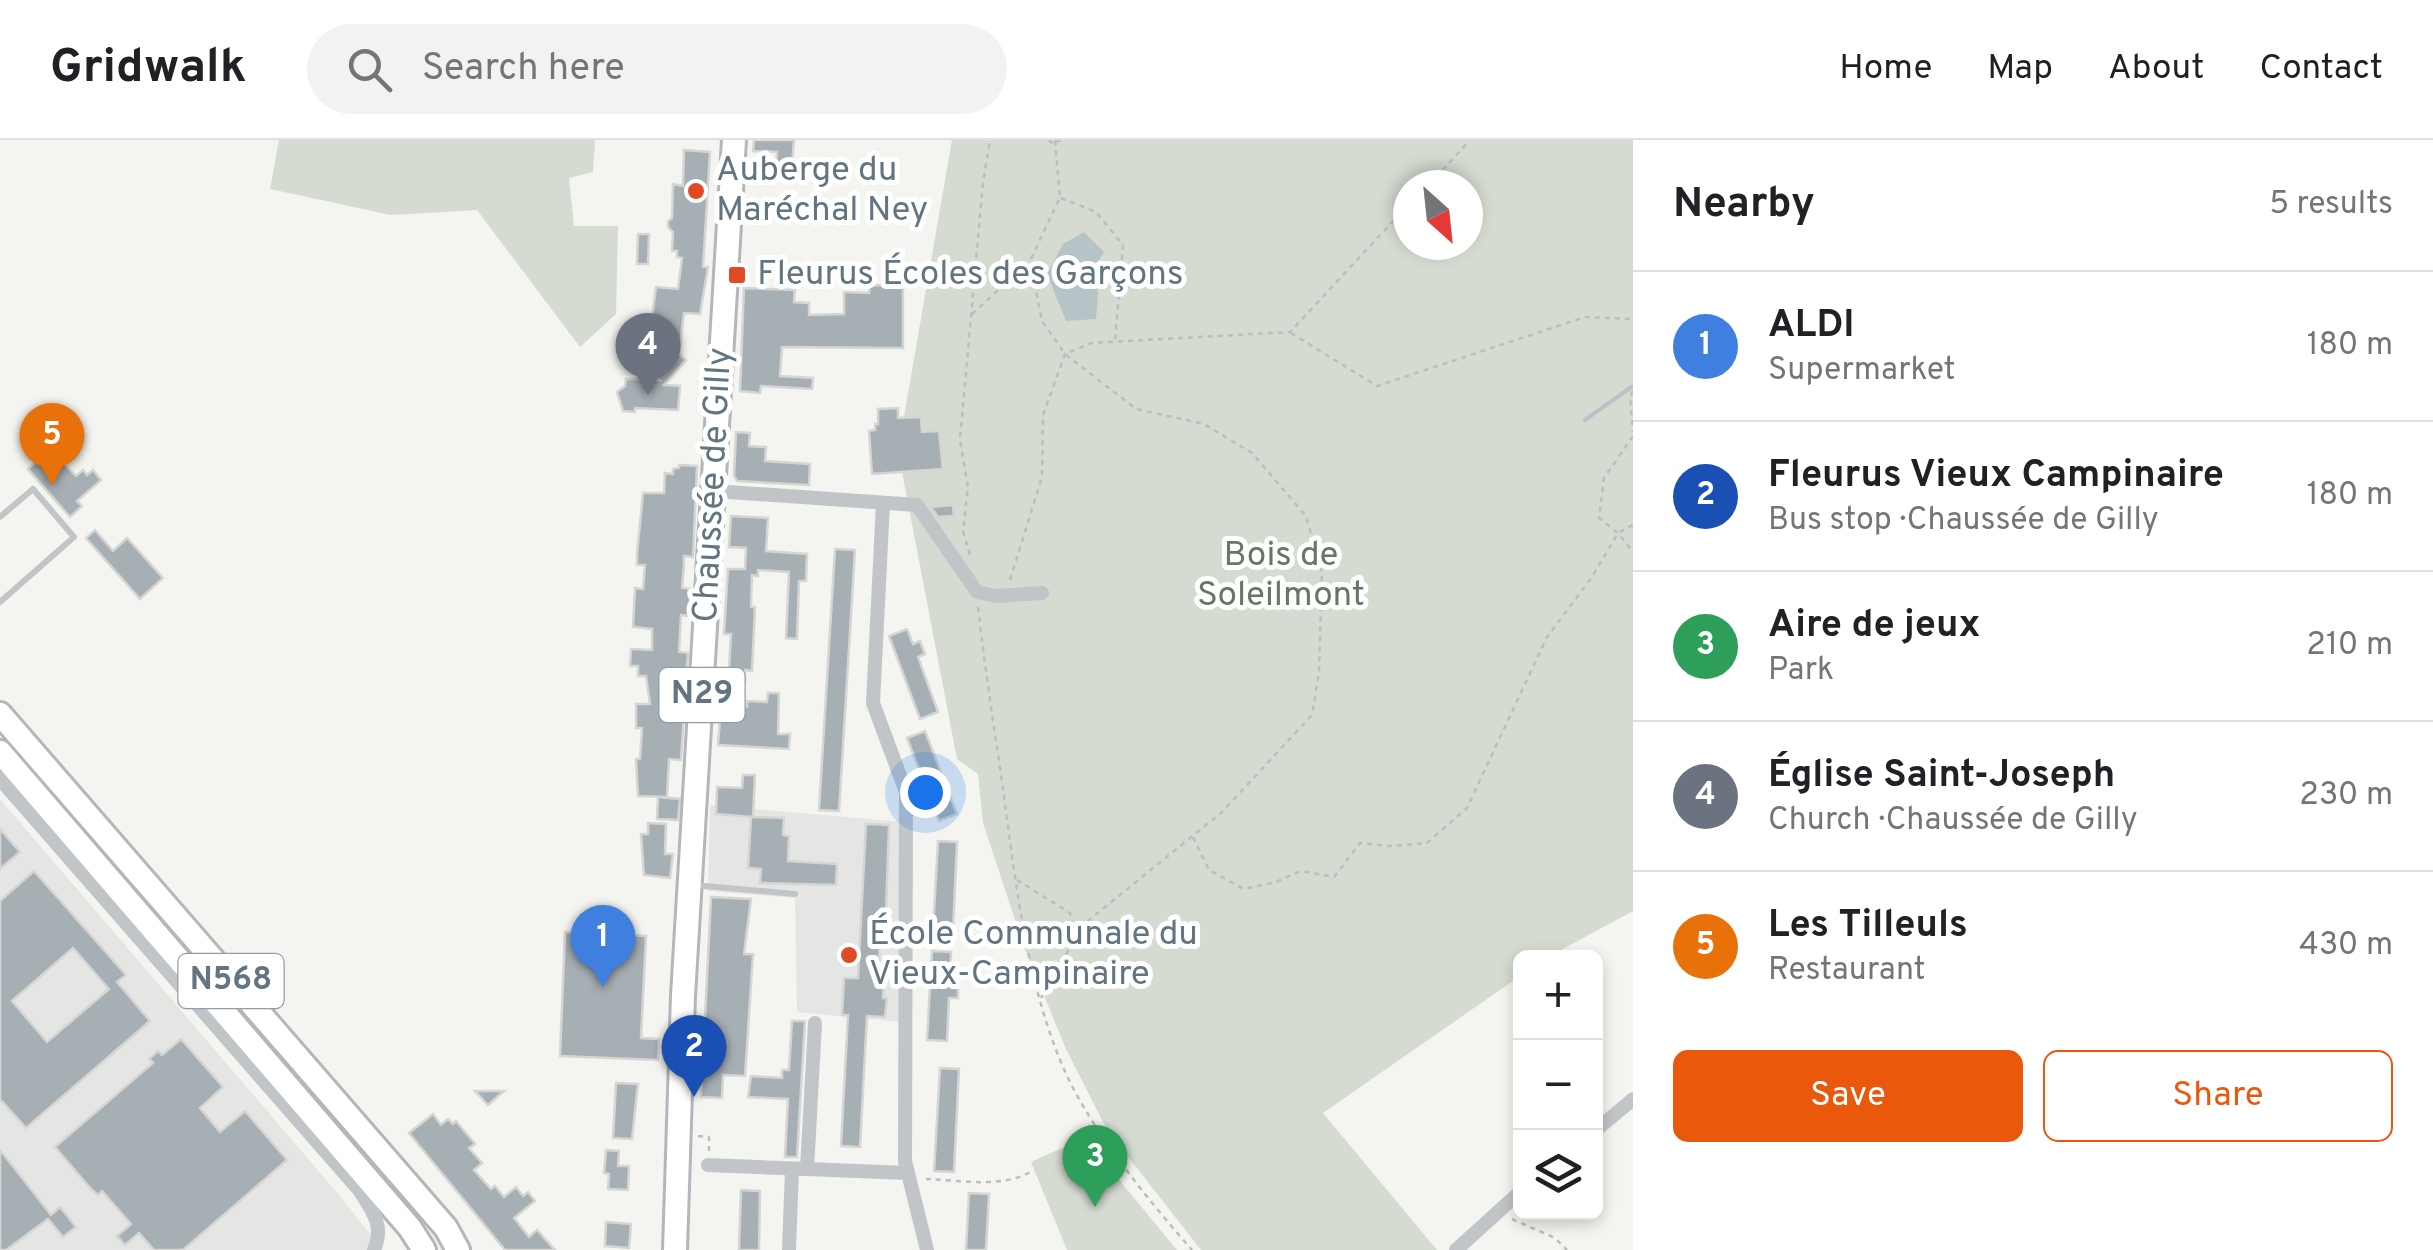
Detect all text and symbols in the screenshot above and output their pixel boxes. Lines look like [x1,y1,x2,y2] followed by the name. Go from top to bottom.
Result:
[307,24,1007,114] search box
[50,39,247,99] text: Gridwalk
[342,42,397,97] icon: search
[422,45,625,94] text: Search here
[1839,47,1932,91] text: Home
[1987,47,2053,91] text: Map
[2108,47,2204,91] text: About
[2259,47,2383,91] text: Contact
[716,149,928,233] place label: Auberge du Maréchal Ney
[1393,170,1483,260] north arrow
[1673,179,1815,232] text: Nearby
[685,180,707,202] marker: Auberge du Maréchal Ney
[2269,185,2393,225] text: 5 results
[757,252,1183,297] place label: Fleurus Écoles des Garçons
[726,264,748,286] marker: Fleurus Écoles des Garçons
[1768,302,1854,351] text: ALDI
[616,312,680,395] pin: 4
[1699,326,1712,366] text: 1
[2307,326,2393,366] text: 180 m
[685,346,743,624] street label: Chaussée de Gilly
[1768,351,1956,391] text: Supermarket
[20,402,84,485] pin: 5
[1768,452,2224,501] text: Fleurus Vieux Campinaire
[1696,476,1715,516] text: 2
[2307,476,2393,516] text: 180 m
[1768,501,2159,541] text: Bus stop · Chaussée de Gilly
[1197,534,1365,618] park label: Bois de Soleilmont
[1768,602,1981,651] text: Aire de jeux
[1696,626,1715,666] text: 3
[2306,626,2393,666] text: 210 m
[1768,651,1834,691] text: Park
[660,668,744,722] road number: N29
[1768,752,2115,801] text: Église Saint-Joseph
[900,767,951,818] your location
[1695,776,1716,816] text: 4
[2299,776,2393,816] text: 230 m
[1768,801,2138,841] text: Church · Chaussée de Gilly
[1768,902,1968,951] text: Les Tilleuls
[570,904,636,987] pin: 1
[869,912,1198,997] place label: École Communale du Vieux-Campinaire
[1696,926,1715,966] text: 5
[2299,926,2393,966] text: 430 m
[838,944,860,966] marker: École Communale du Vieux-Campinaire
[1513,950,1603,1220] map controls
[1513,950,1603,1040] button: +
[1768,951,1926,991] text: Restaurant
[178,954,284,1008] road number: N568
[662,1014,726,1097] pin: 2
[1513,1040,1603,1130] button: −
[1673,1050,2023,1142] button: Save
[2043,1050,2393,1142] button: Share
[1062,1124,1128,1207] pin: 3
[1513,1130,1603,1220] button: layers

